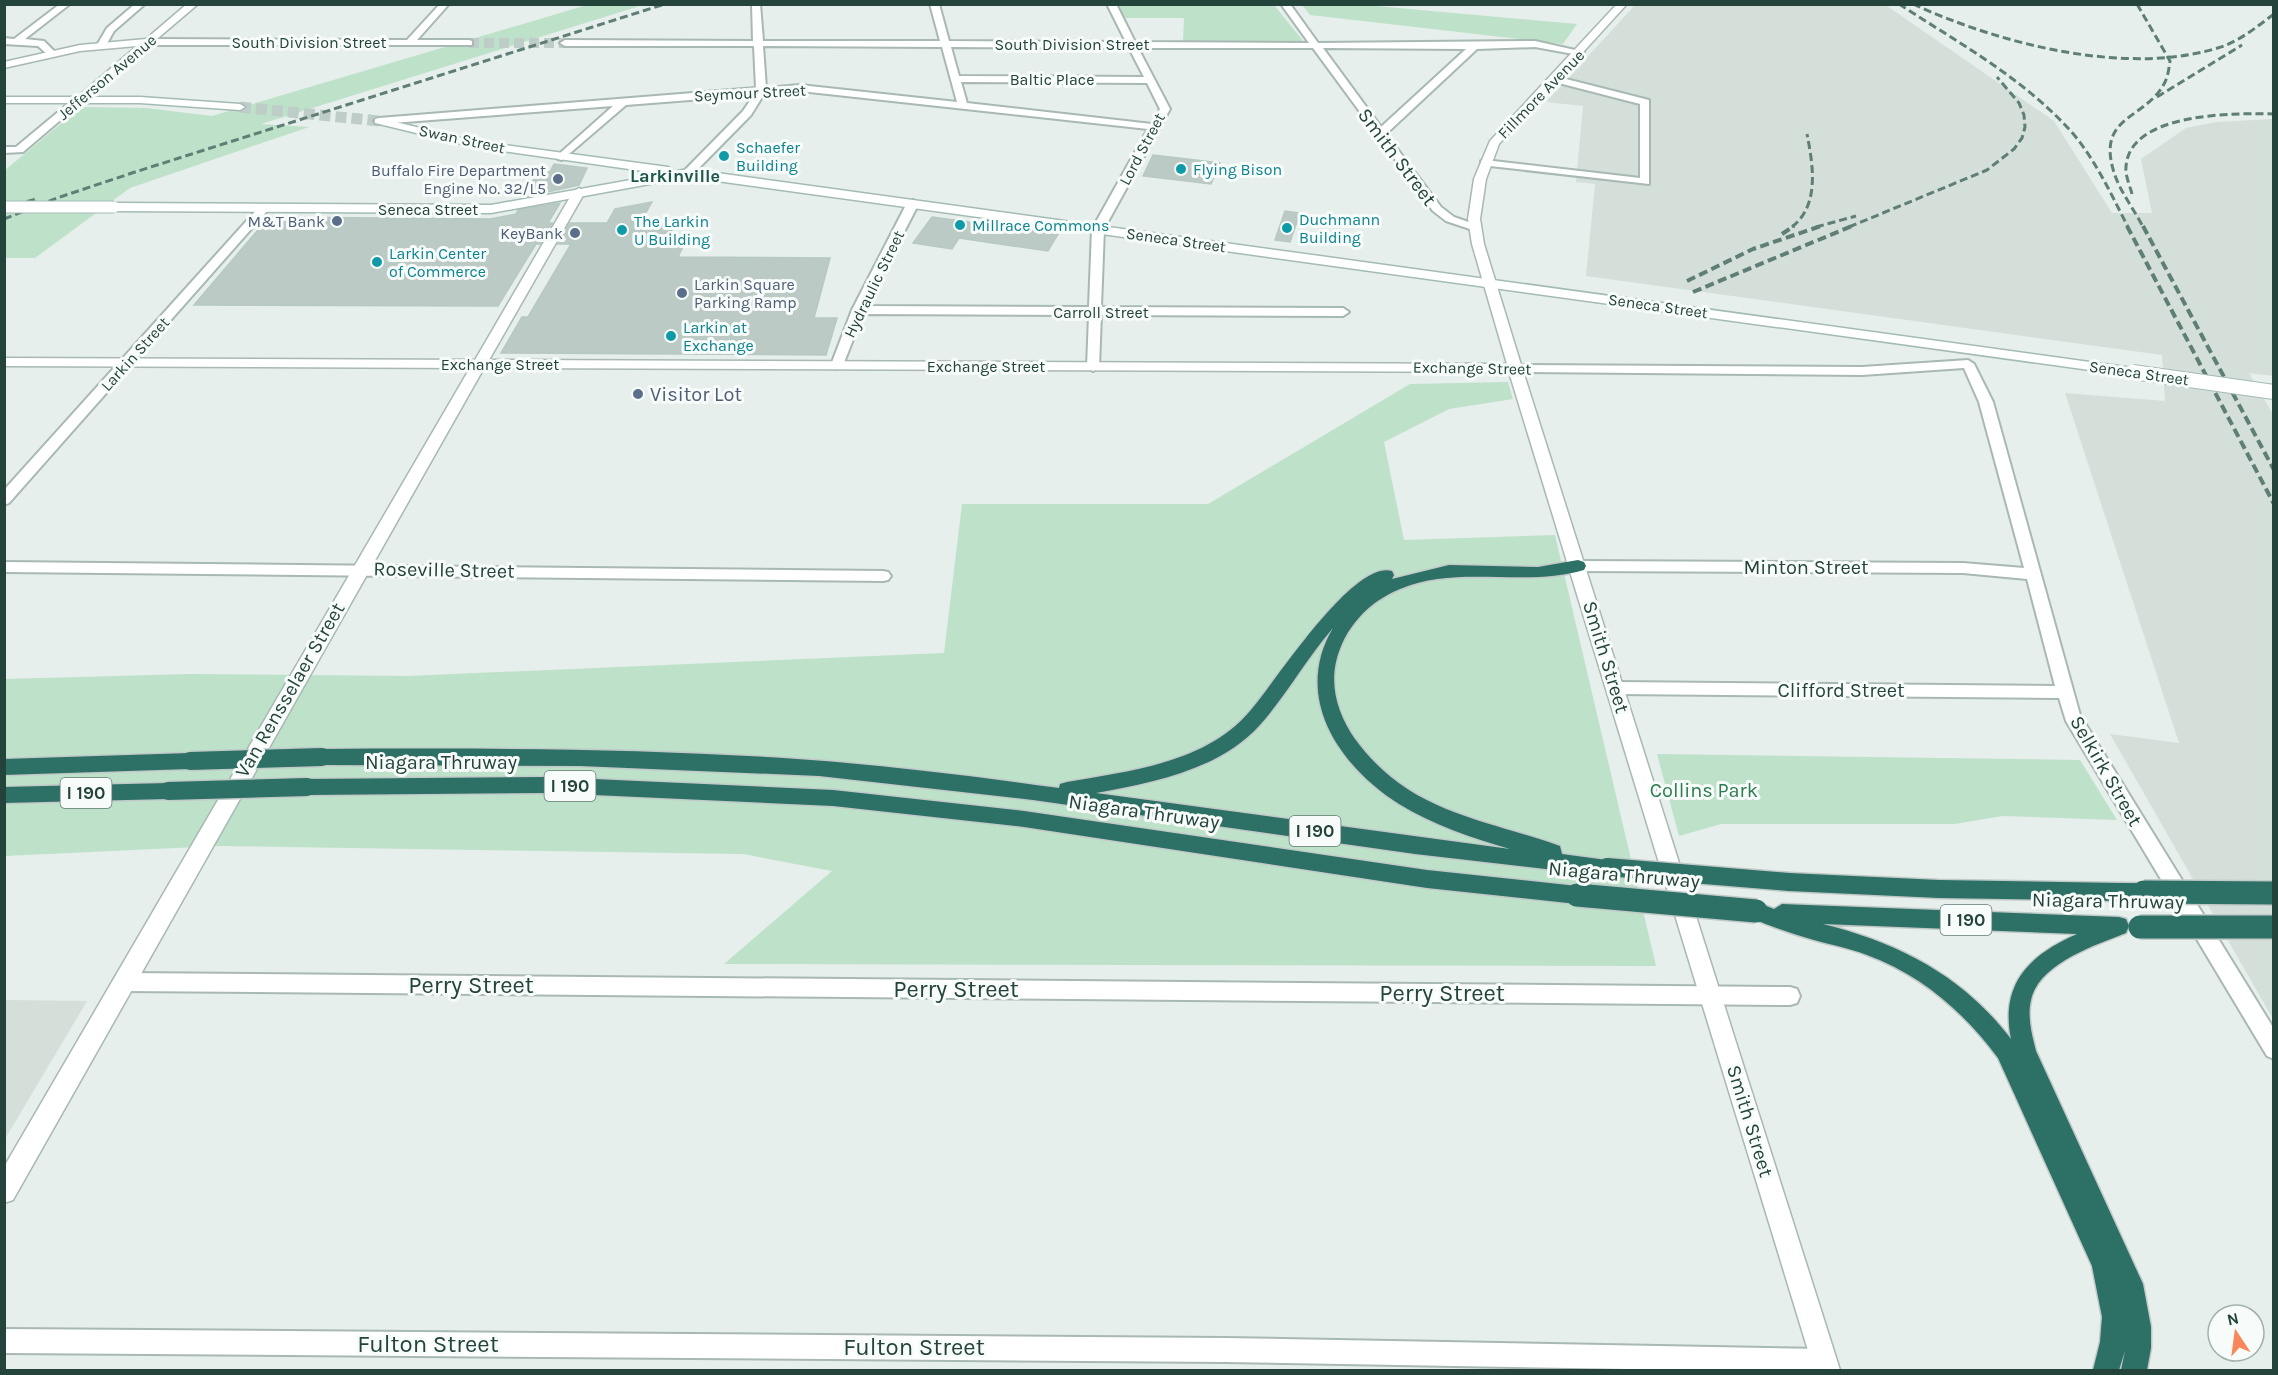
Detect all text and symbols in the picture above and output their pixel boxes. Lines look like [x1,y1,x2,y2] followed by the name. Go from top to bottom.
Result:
[54,30,160,124] street label: Jefferson Avenue
[231,33,387,52] street label: South Division Street
[994,35,1150,54] street label: South Division Street
[1494,46,1588,142] street label: Fillmore Avenue
[1010,70,1094,89] street label: Baltic Place
[693,81,807,105] street label: Seymour Street
[1353,104,1441,211] street label: Smith Street
[1115,110,1169,188] street label: Lord Street
[417,121,507,157] street label: Swan Street
[736,138,800,175] place label: Schaefer Building
[717,149,731,163] marker: Schaefer Building
[1193,160,1282,179] place label: Flying Bison
[371,161,546,198] place label: Buffalo Fire Department Engine No. 32/L5
[1174,162,1188,176] marker: Flying Bison
[630,165,720,187] district label: Larkinville
[551,172,565,186] marker: Buffalo Fire Department Engine No. 32/L5
[378,200,478,219] street label: Seneca Street
[1299,210,1380,247] place label: Duchmann Building
[248,212,325,231] place label: M&T Bank
[634,212,710,249] place label: The Larkin U Building
[330,214,344,228] marker: M&T Bank
[972,216,1109,235] place label: Millrace Commons
[953,218,967,232] marker: Millrace Commons
[1280,221,1294,235] marker: Duchmann Building
[615,223,629,237] marker: The Larkin U Building
[500,224,563,243] place label: KeyBank
[1125,224,1227,256] street label: Seneca Street
[568,226,582,240] marker: KeyBank
[840,227,908,341] street label: Hydraulic Street
[389,244,486,281] place label: Larkin Center of Commerce
[370,255,384,269] marker: Larkin Center of Commerce
[694,275,797,312] place label: Larkin Square Parking Ramp
[675,286,689,300] marker: Larkin Square Parking Ramp
[1607,290,1709,322] street label: Seneca Street
[1053,303,1149,322] street label: Carroll Street
[97,313,173,395] street label: Larkin Street
[683,318,754,355] place label: Larkin at Exchange
[664,329,678,343] marker: Larkin at Exchange
[441,355,559,374] street label: Exchange Street
[927,357,1045,376] street label: Exchange Street
[1413,357,1531,379] street label: Exchange Street
[2088,357,2190,389] street label: Seneca Street
[650,383,742,406] place label: Visitor Lot
[631,387,645,401] marker: Visitor Lot
[1743,556,1869,579] street label: Minton Street
[373,557,515,583] street label: Roseville Street
[231,598,350,782] street label: Van Rensselaer Street
[1578,598,1634,716] street label: Smith Street
[1777,679,1905,702] street label: Clifford Street
[2065,712,2147,831] street label: Selkirk Street
[365,751,517,774] street label: Niagara Thruway
[544,771,596,801] road number: I 190
[60,778,112,808] road number: I 190
[1650,779,1758,802] park label: Collins Park
[1067,790,1221,834] street label: Niagara Thruway
[1290,816,1340,846] road number: I 190
[1547,857,1701,893] street label: Niagara Thruway
[2032,888,2184,914] street label: Niagara Thruway
[1940,905,1992,935] road number: I 190
[408,971,534,999] street label: Perry Street
[893,975,1019,1003] street label: Perry Street
[1379,979,1505,1007] street label: Perry Street
[1722,1062,1778,1180] street label: Smith Street
[2206,1303,2266,1363] north arrow
[2225,1308,2240,1329] text: N
[357,1330,499,1358] street label: Fulton Street
[843,1333,985,1361] street label: Fulton Street

